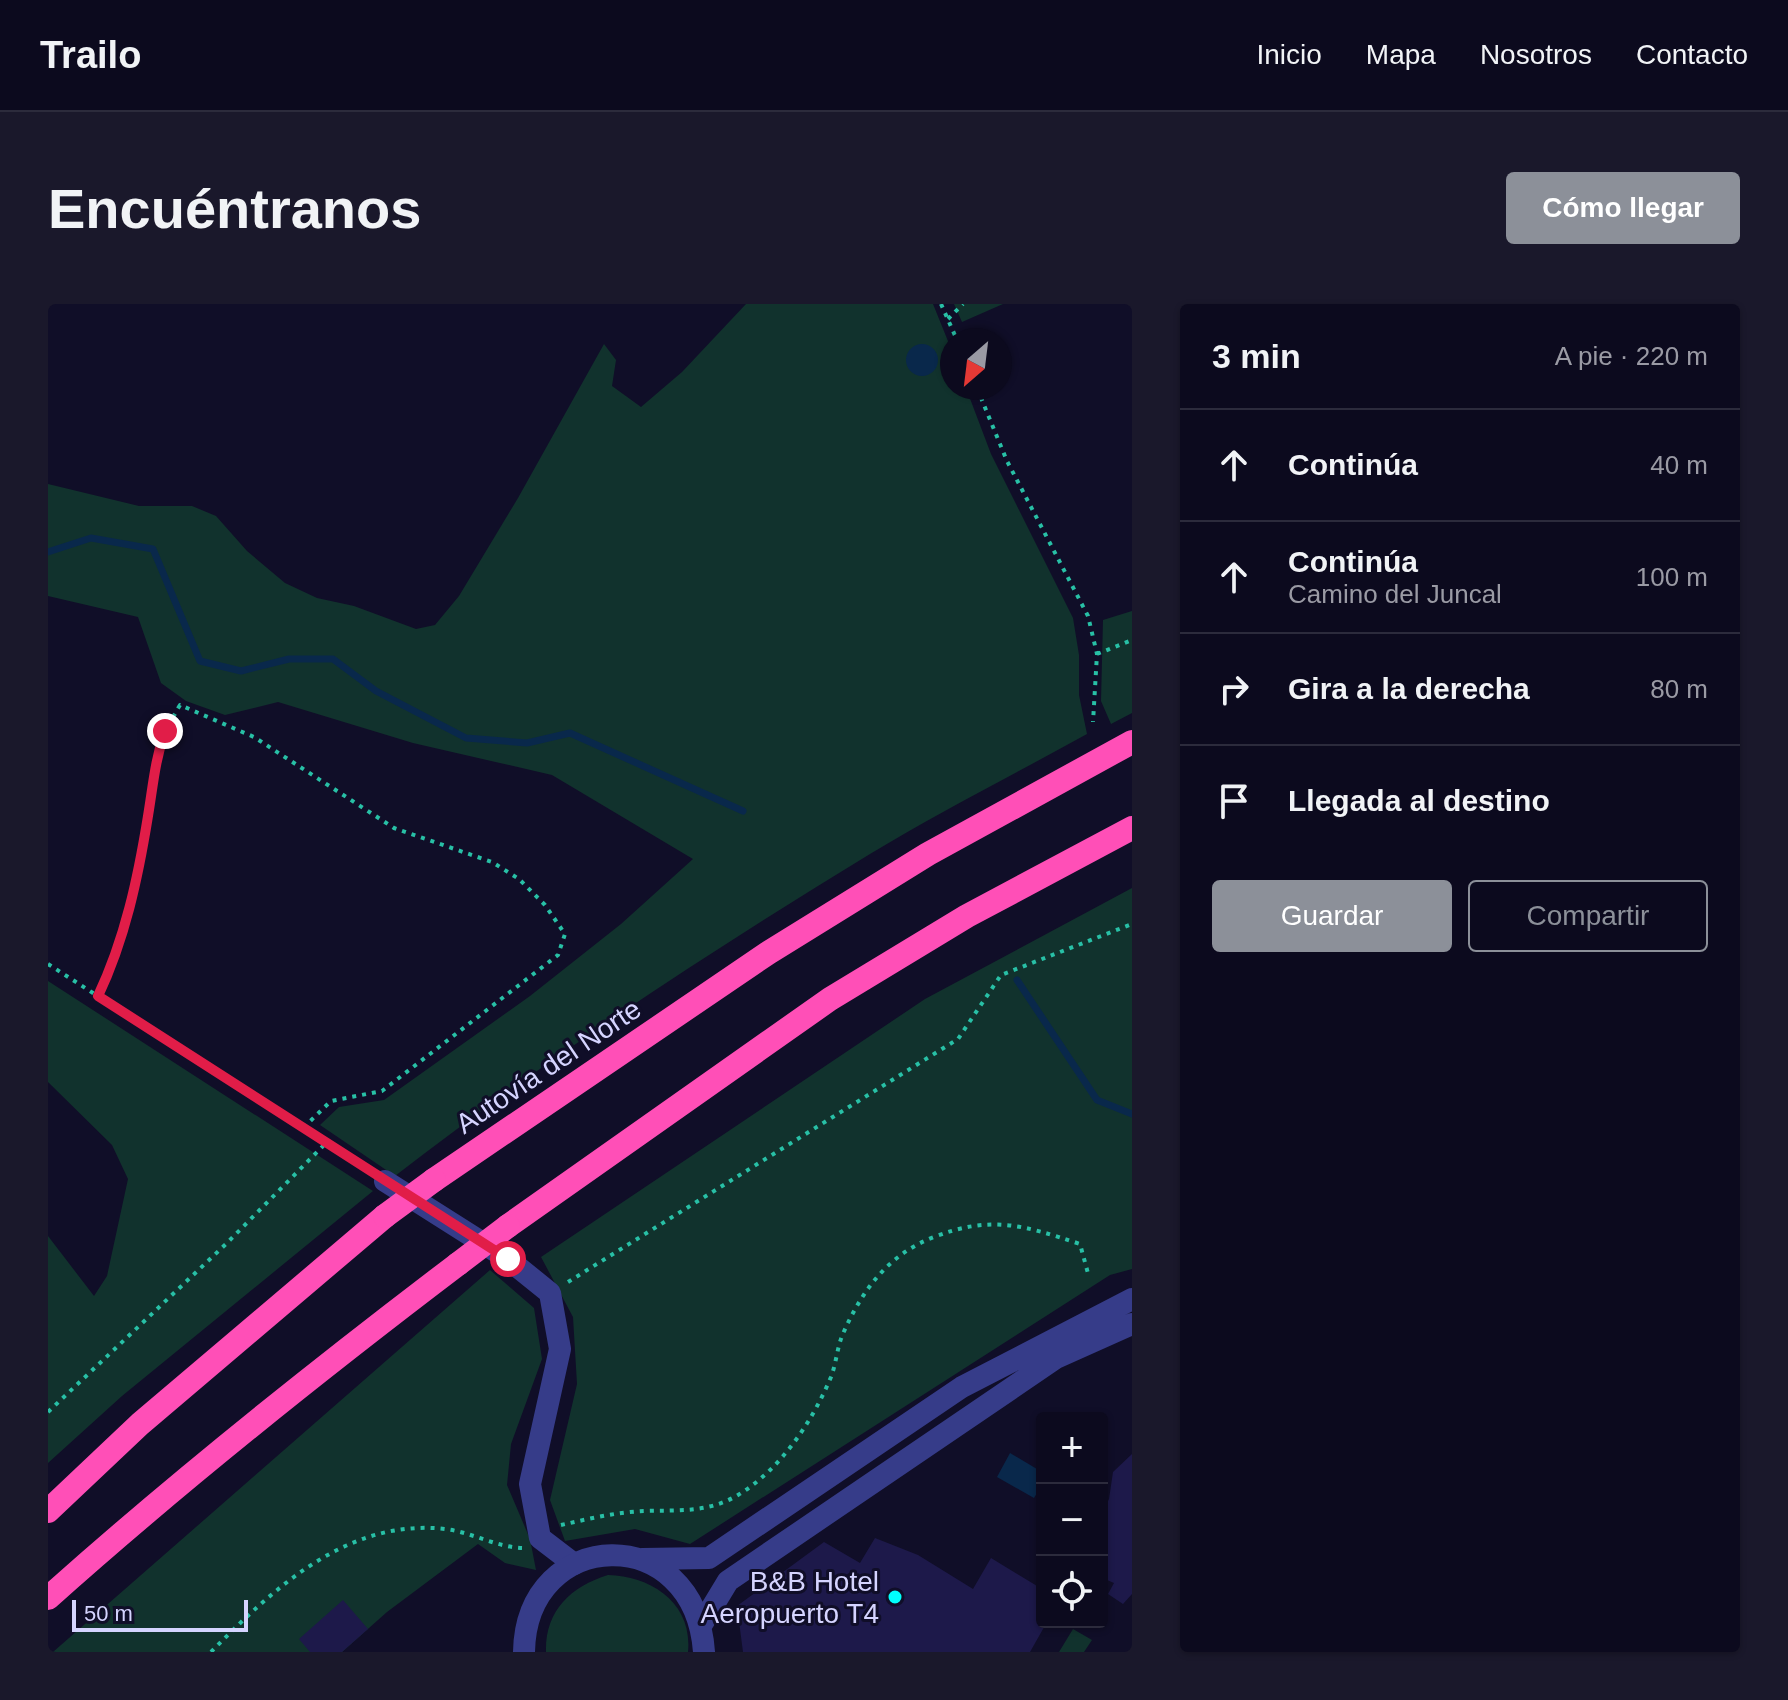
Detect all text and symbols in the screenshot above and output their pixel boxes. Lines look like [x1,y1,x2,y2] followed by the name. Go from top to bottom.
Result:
[40,34,141,76] text: Trailo
[1256,39,1322,70] text: Inicio
[1366,39,1436,70] text: Mapa
[1480,39,1592,70] text: Nosotros
[1636,39,1748,70] text: Contacto
[1506,172,1740,244] button: Cómo llegar
[48,177,421,240] text: Encuéntranos
[940,328,1012,400] north arrow
[1212,337,1301,375] text: 3 min
[1555,341,1708,371] text: A pie · 220 m
[1212,443,1256,487] icon: ahead
[1288,448,1418,481] text: Continúa
[1650,450,1708,480] text: 40 m
[1288,545,1418,578] text: Continúa
[1212,555,1256,599] icon: ahead
[1636,562,1708,592] text: 100 m
[1288,579,1502,609] text: Camino del Juncal
[1212,667,1256,711] icon: right
[1288,672,1530,705] text: Gira a la derecha
[1650,674,1708,704] text: 80 m
[147,713,183,749] route end
[1212,779,1256,823] icon: arrive
[1288,784,1550,817] text: Llegada al destino
[1212,880,1452,952] button: Guardar
[1468,880,1708,952] button: Compartir
[450,993,647,1140] street label: Autovía del Norte
[490,1241,526,1277] route start
[1036,1412,1108,1628] map controls
[1036,1412,1108,1484] button: +
[1036,1484,1108,1556] button: −
[1036,1556,1108,1628] button: locate
[701,1566,879,1629] place label: B&B Hotel Aeropuerto T4
[886,1588,904,1606] marker: B&B Hotel Aeropuerto T4
[72,1596,248,1632] scale bar
[84,1601,133,1626] text: 50 m

